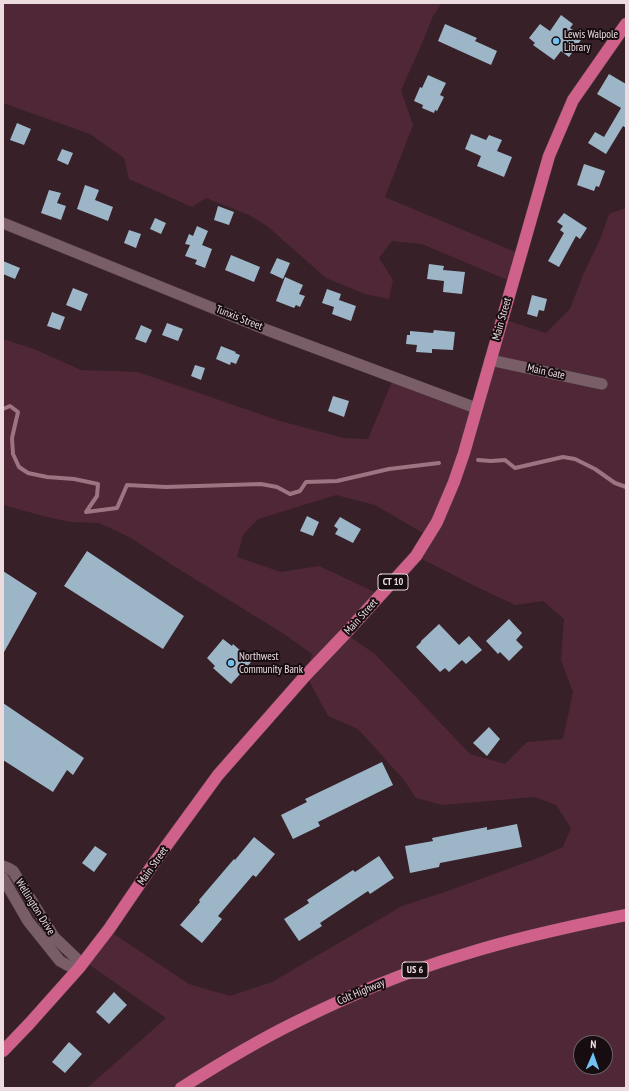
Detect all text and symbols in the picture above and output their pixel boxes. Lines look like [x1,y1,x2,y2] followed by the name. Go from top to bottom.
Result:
[564,28,618,54] place label: Lewis Walpole Library
[551,36,561,46] marker: Lewis Walpole Library
[490,296,514,342] street label: Main Street
[214,303,264,333] street label: Tunxis Street
[526,362,566,382] street label: Main Gate
[378,574,408,590] road number: CT 10
[341,596,381,638] street label: Main Street
[239,650,303,676] place label: Northwest Community Bank
[226,658,236,668] marker: Northwest Community Bank
[135,844,171,888] street label: Main Street
[13,877,57,937] street label: Wellington Drive
[402,962,428,978] road number: US 6
[335,976,387,1008] street label: Colt Highway
[573,1035,613,1075] north arrow
[590,1037,597,1051] text: N

